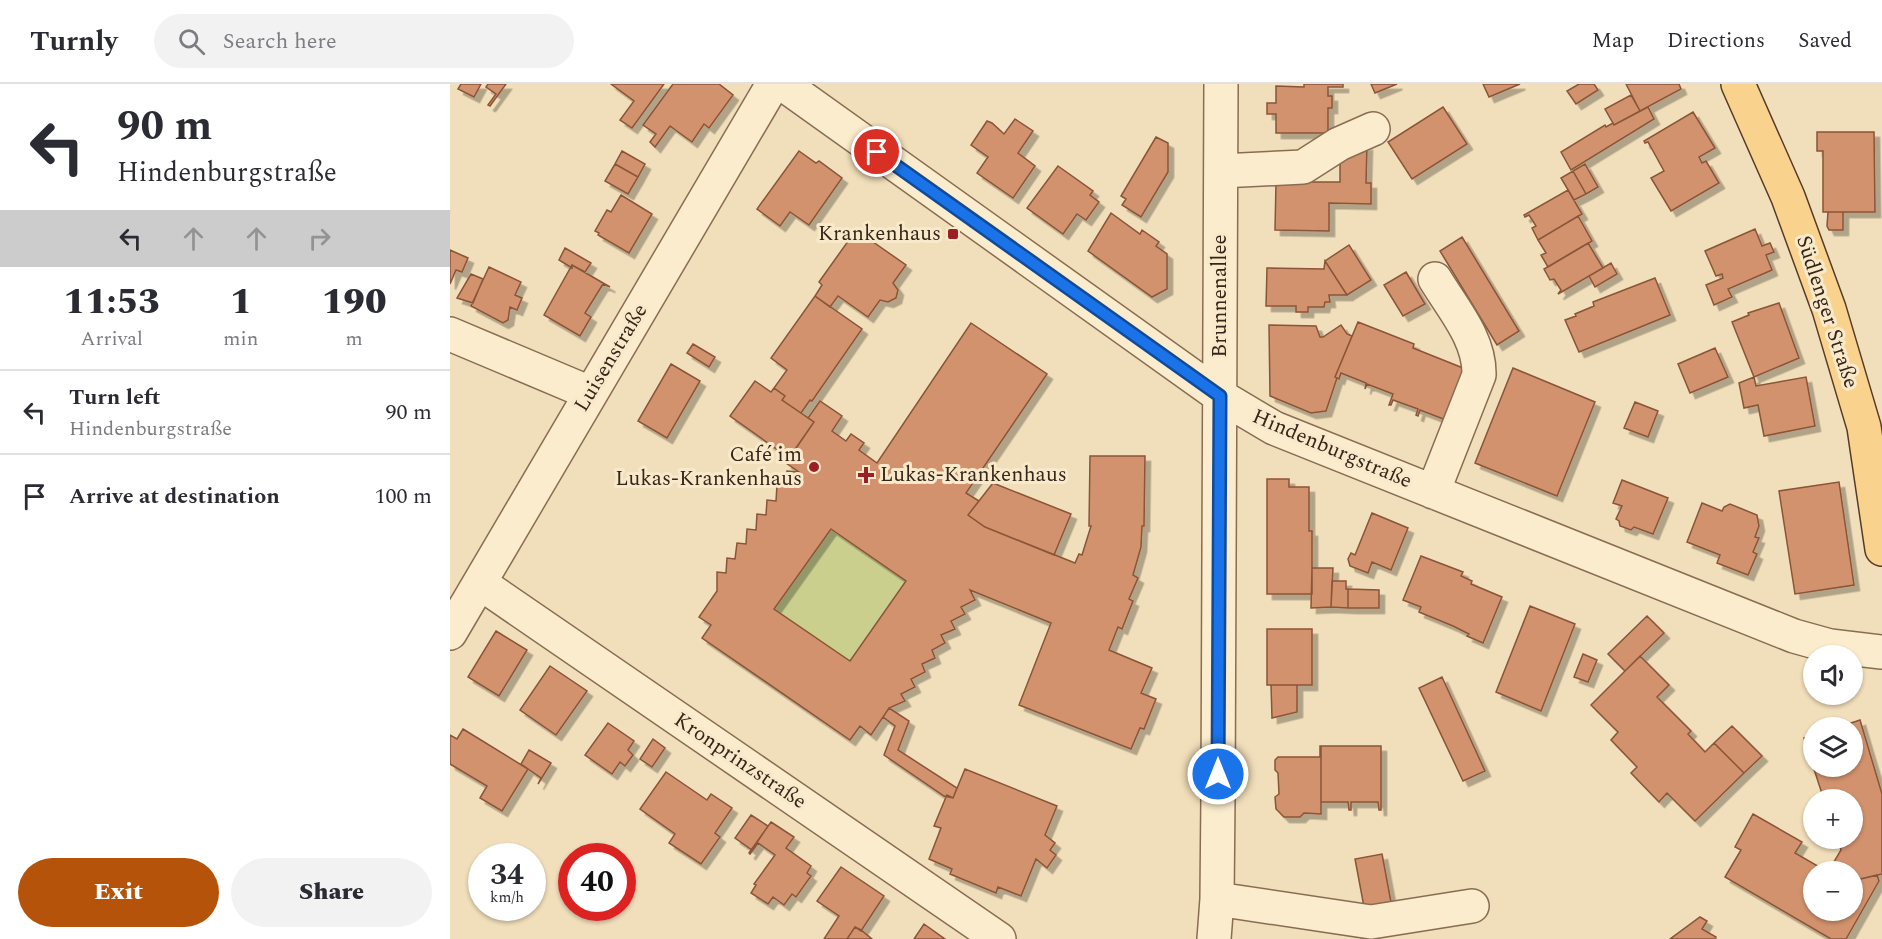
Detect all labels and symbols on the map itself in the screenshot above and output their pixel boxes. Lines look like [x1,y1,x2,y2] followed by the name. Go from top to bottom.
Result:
[851,126,902,177] pin
[818,218,941,250] place label: Krankenhaus
[946,227,960,241] marker: Krankenhaus
[1787,232,1867,392] street label: Südlenger Straße
[1204,234,1236,358] street label: Brunnenallee
[566,298,656,418] street label: Luisenstraße
[1247,401,1417,497] street label: Hindenburgstraße
[615,439,802,495] place label: Café im Lukas-Krankenhaus
[880,459,1067,491] place label: Lukas-Krankenhaus
[807,460,821,474] marker: Café im Lukas-Krankenhaus
[857,466,875,484] marker: Lukas-Krankenhaus
[667,705,813,817] street label: Kronprinzstraße
[1186,742,1250,806] position arrow
[558,843,636,921] speed limit sign: 40

